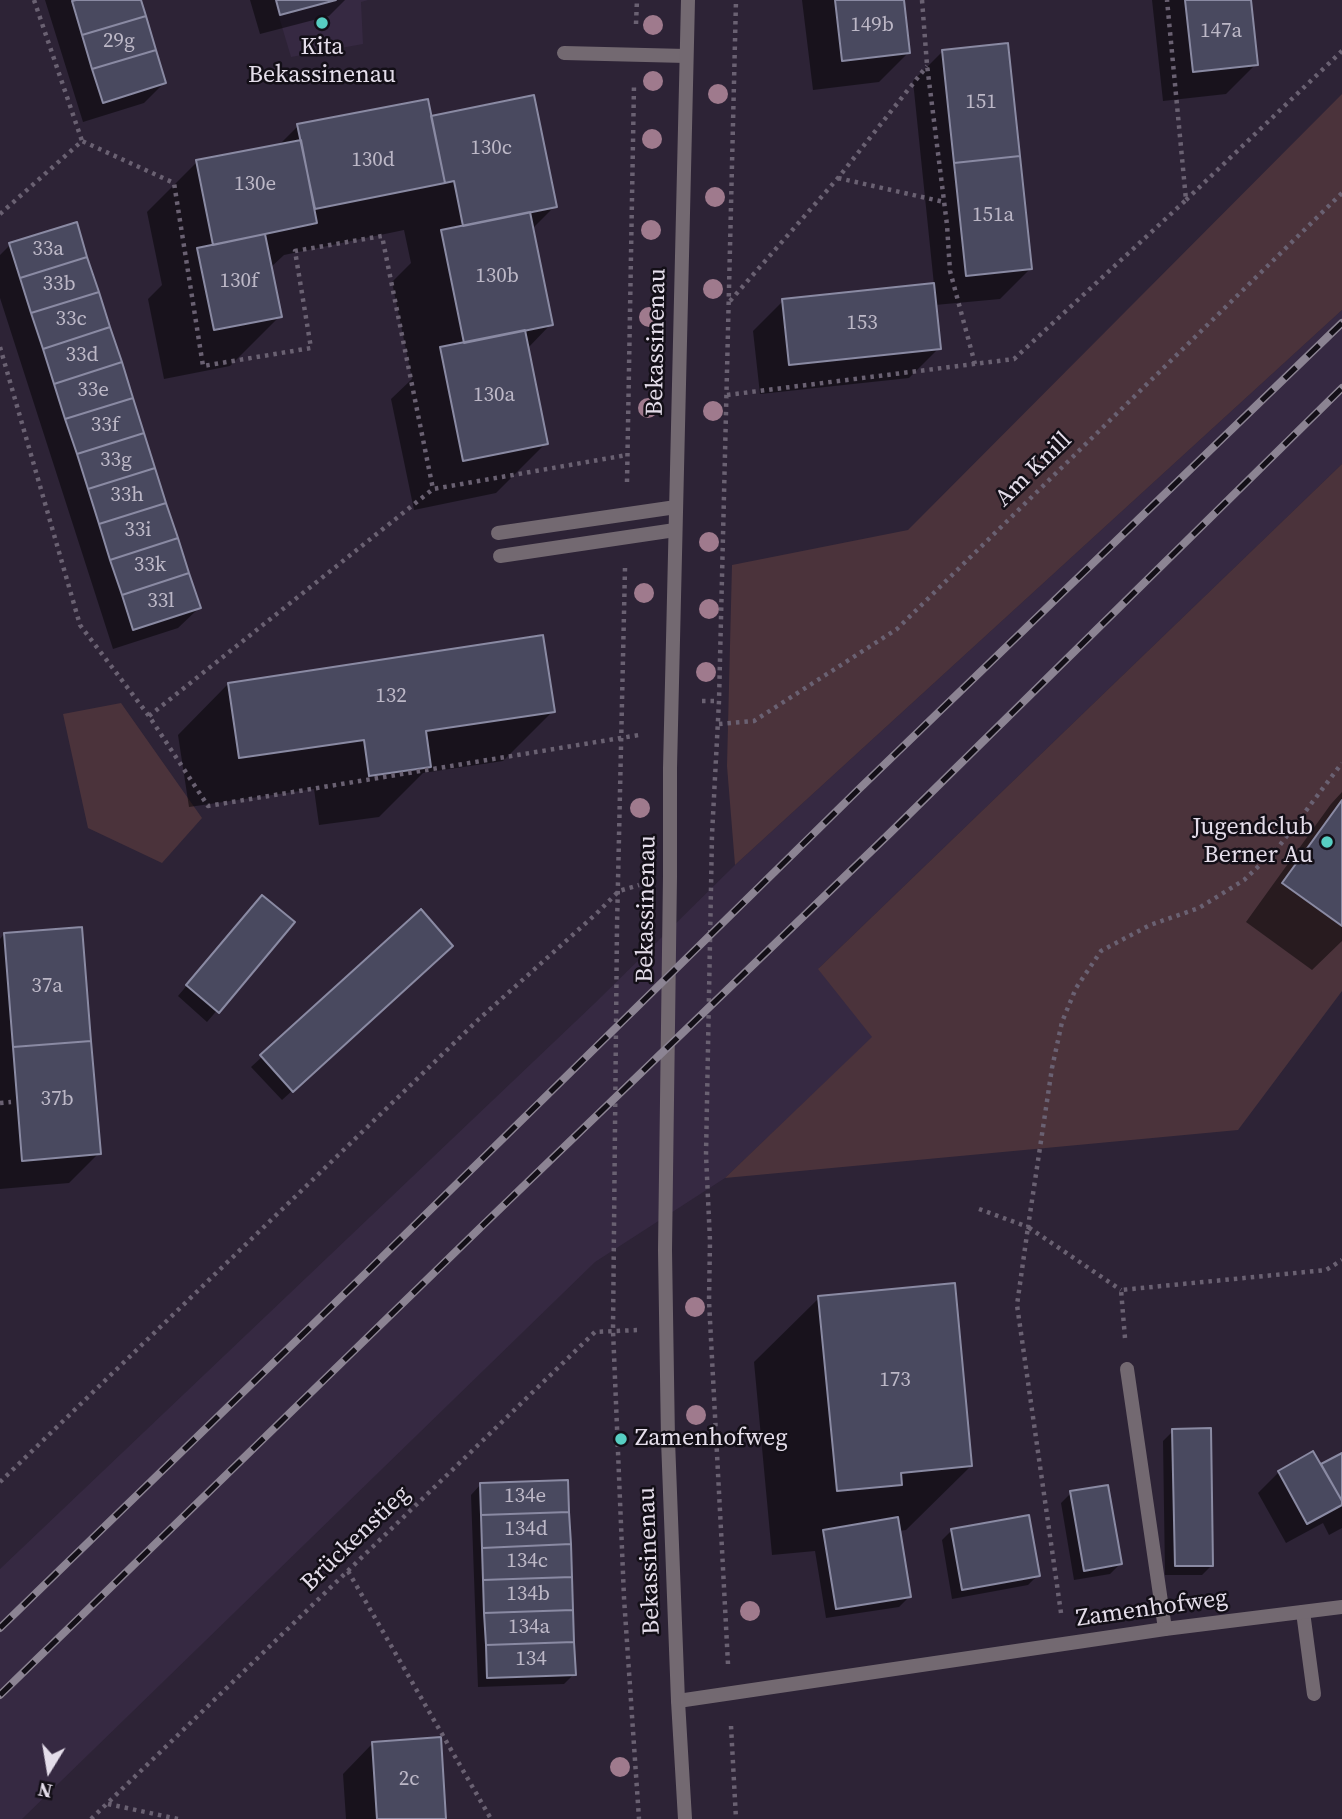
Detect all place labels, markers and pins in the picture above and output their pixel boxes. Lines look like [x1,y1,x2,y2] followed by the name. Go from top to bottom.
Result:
[314,15,330,31] marker: Kita Bekassinenau
[248,34,396,90] place label: Kita Bekassinenau
[1192,814,1313,870] place label: Jugendclub Berner Au
[1319,834,1335,850] marker: Jugendclub Berner Au
[635,1425,788,1453] place label: Zamenhofweg
[613,1431,629,1447] marker: Zamenhofweg

